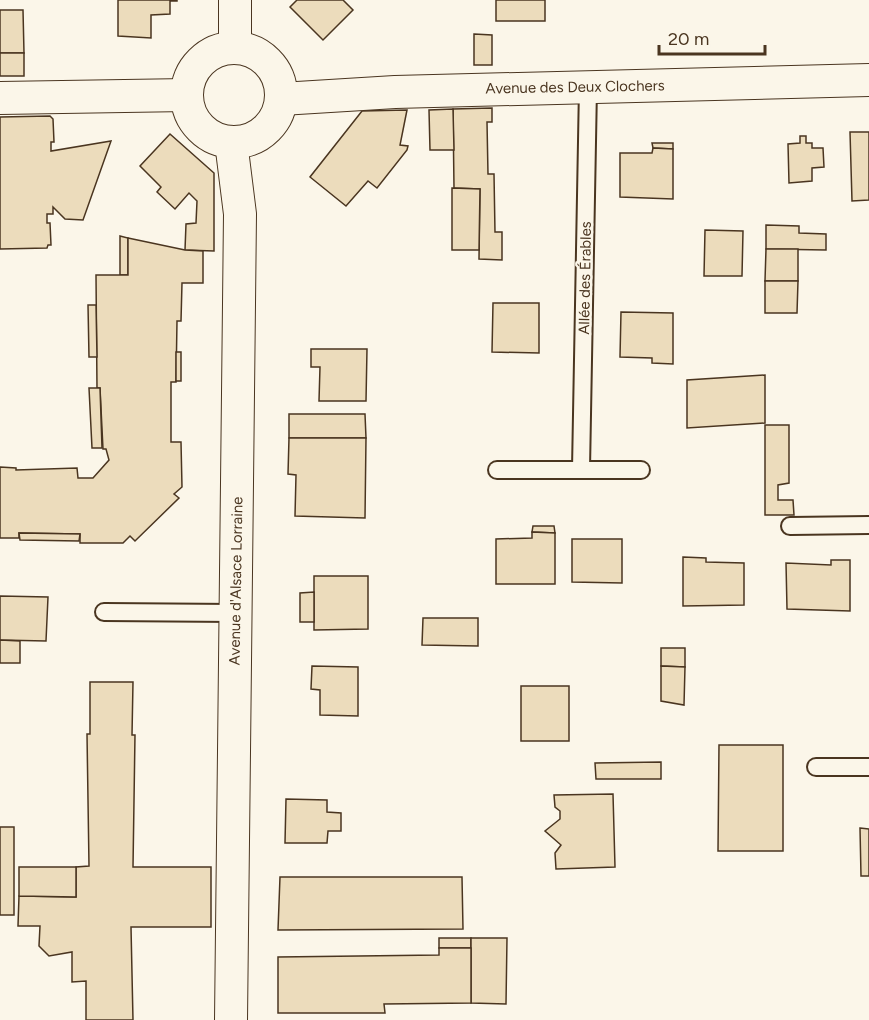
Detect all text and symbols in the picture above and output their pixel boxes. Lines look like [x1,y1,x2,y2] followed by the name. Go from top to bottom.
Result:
[659,18,766,56] scale bar
[668,28,709,50] text: 20 m
[485,76,665,98] street label: Avenue des Deux Clochers
[575,221,595,335] street label: Allée des Érables
[226,497,246,665] street label: Avenue d'Alsace Lorraine

